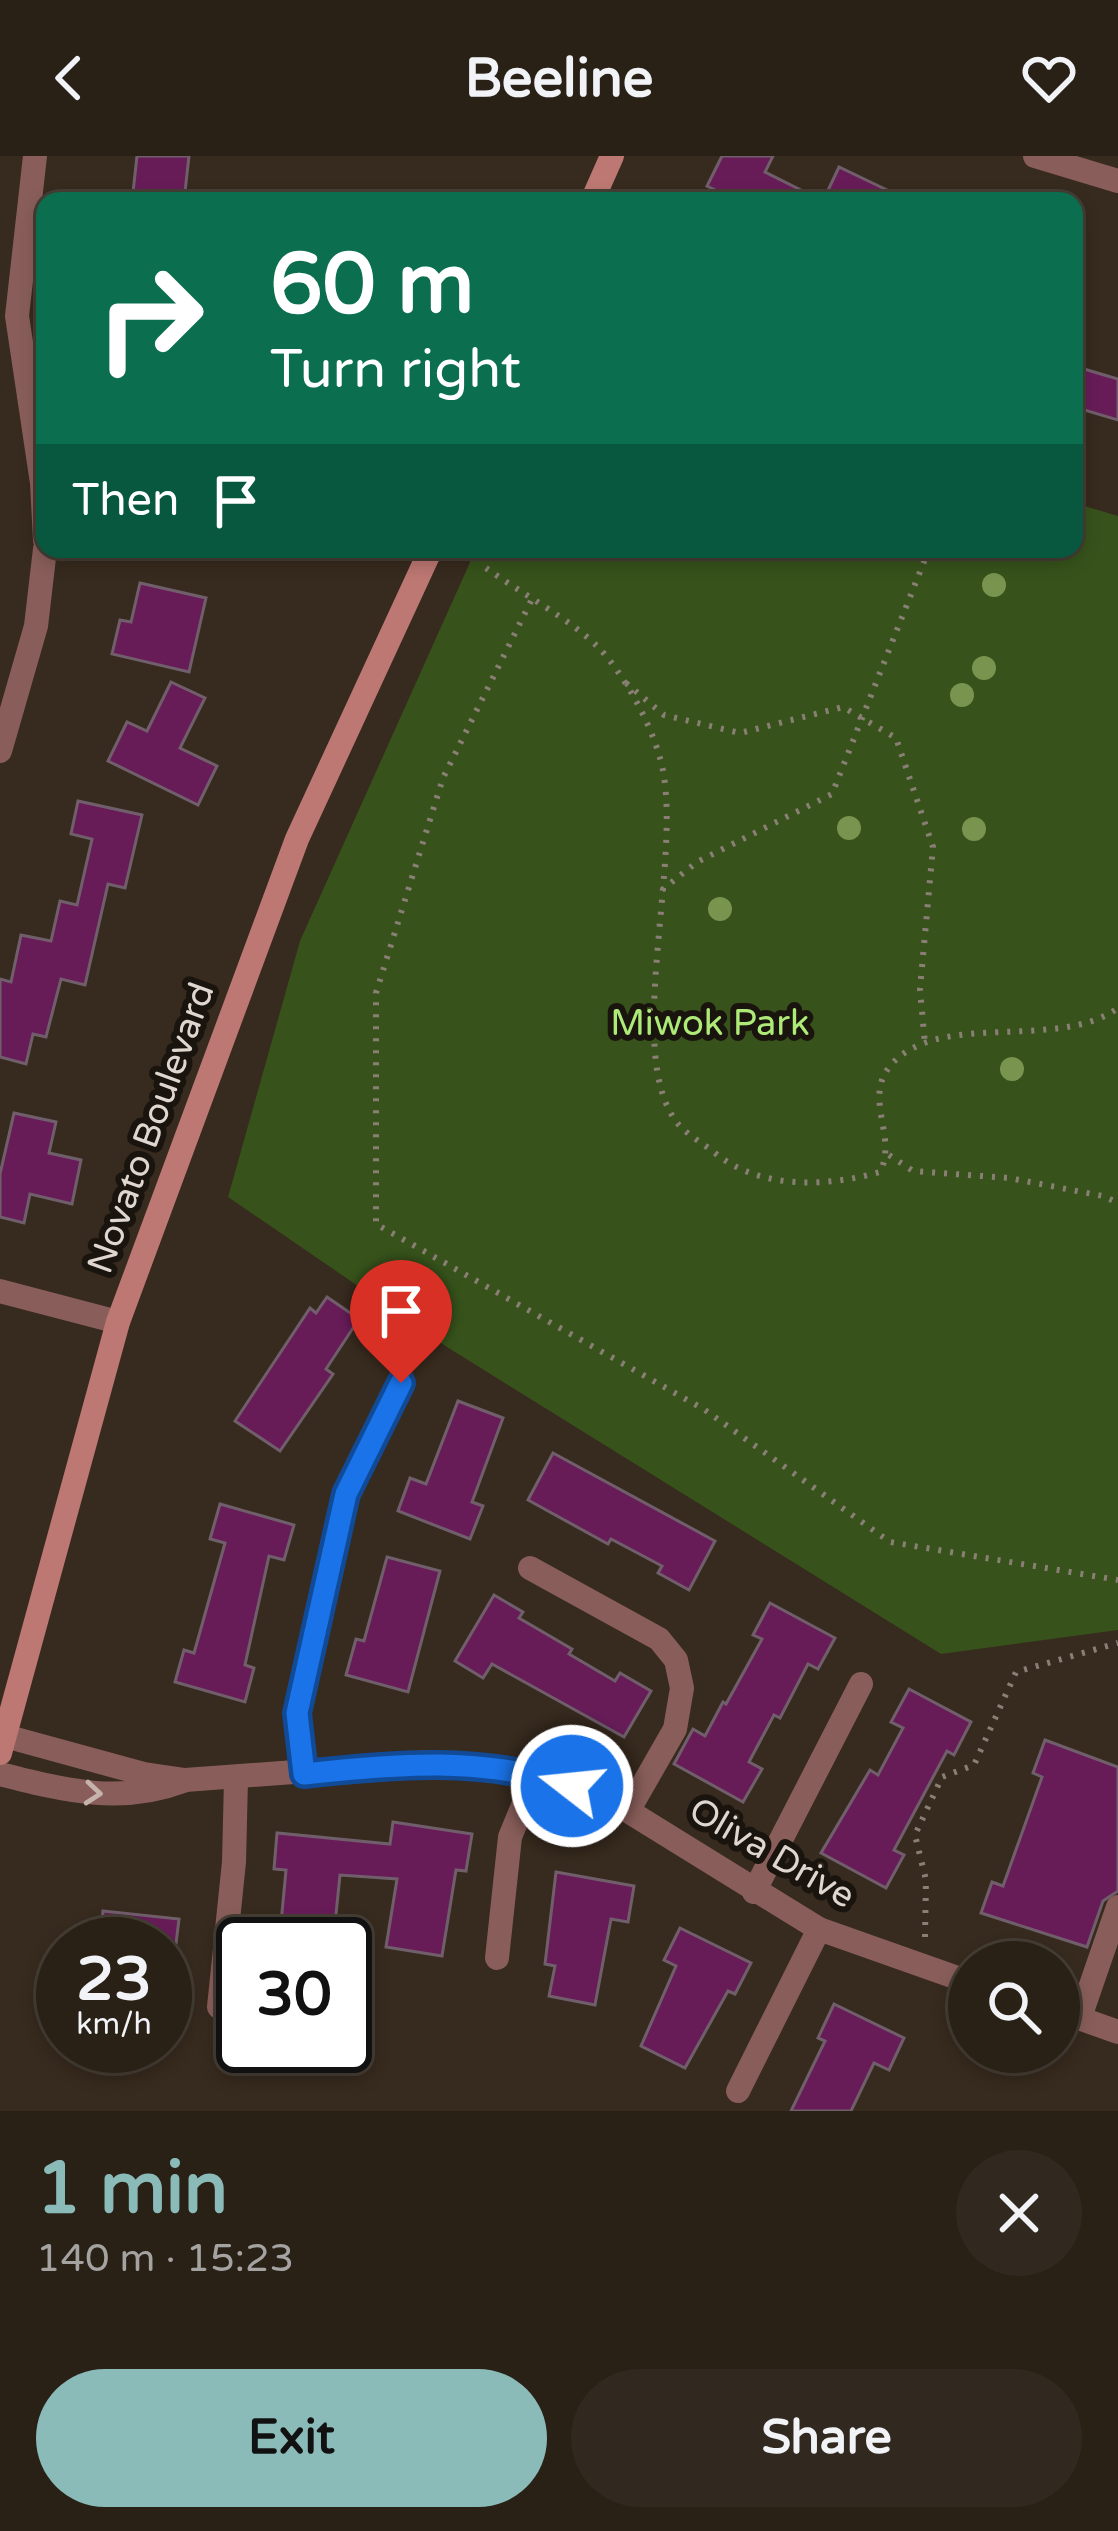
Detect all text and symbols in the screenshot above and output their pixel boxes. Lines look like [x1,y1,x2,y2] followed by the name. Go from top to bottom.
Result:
[36,45,102,111] icon: back
[1016,45,1082,111] icon: heart
[465,46,653,111] text: Beeline
[270,235,474,336] text: 60 m
[72,240,228,396] icon: right
[270,337,521,402] text: Turn right
[203,468,269,534] icon: arrive
[72,474,179,528] text: Then
[78,977,224,1279] street label: Novato Boulevard
[610,1002,810,1045] park label: Miwok Park
[350,1260,452,1383] pin
[368,1278,434,1344] icon: arrive
[509,1723,635,1849] position arrow
[83,1780,102,1806] one-way arrow
[682,1788,862,1918] street label: Oliva Drive
[216,1917,372,2073] speed limit sign: 30
[948,1941,1080,2073] map controls
[948,1941,1080,2073] button: search
[76,1944,152,2016] text: 23
[76,2006,152,2043] text: km/h
[36,2146,228,2233] text: 1 min
[956,2150,1082,2276] button: close
[36,2235,294,2282] text: 140 m · 15:23
[36,2369,547,2507] button: Exit
[571,2369,1082,2507] button: Share

